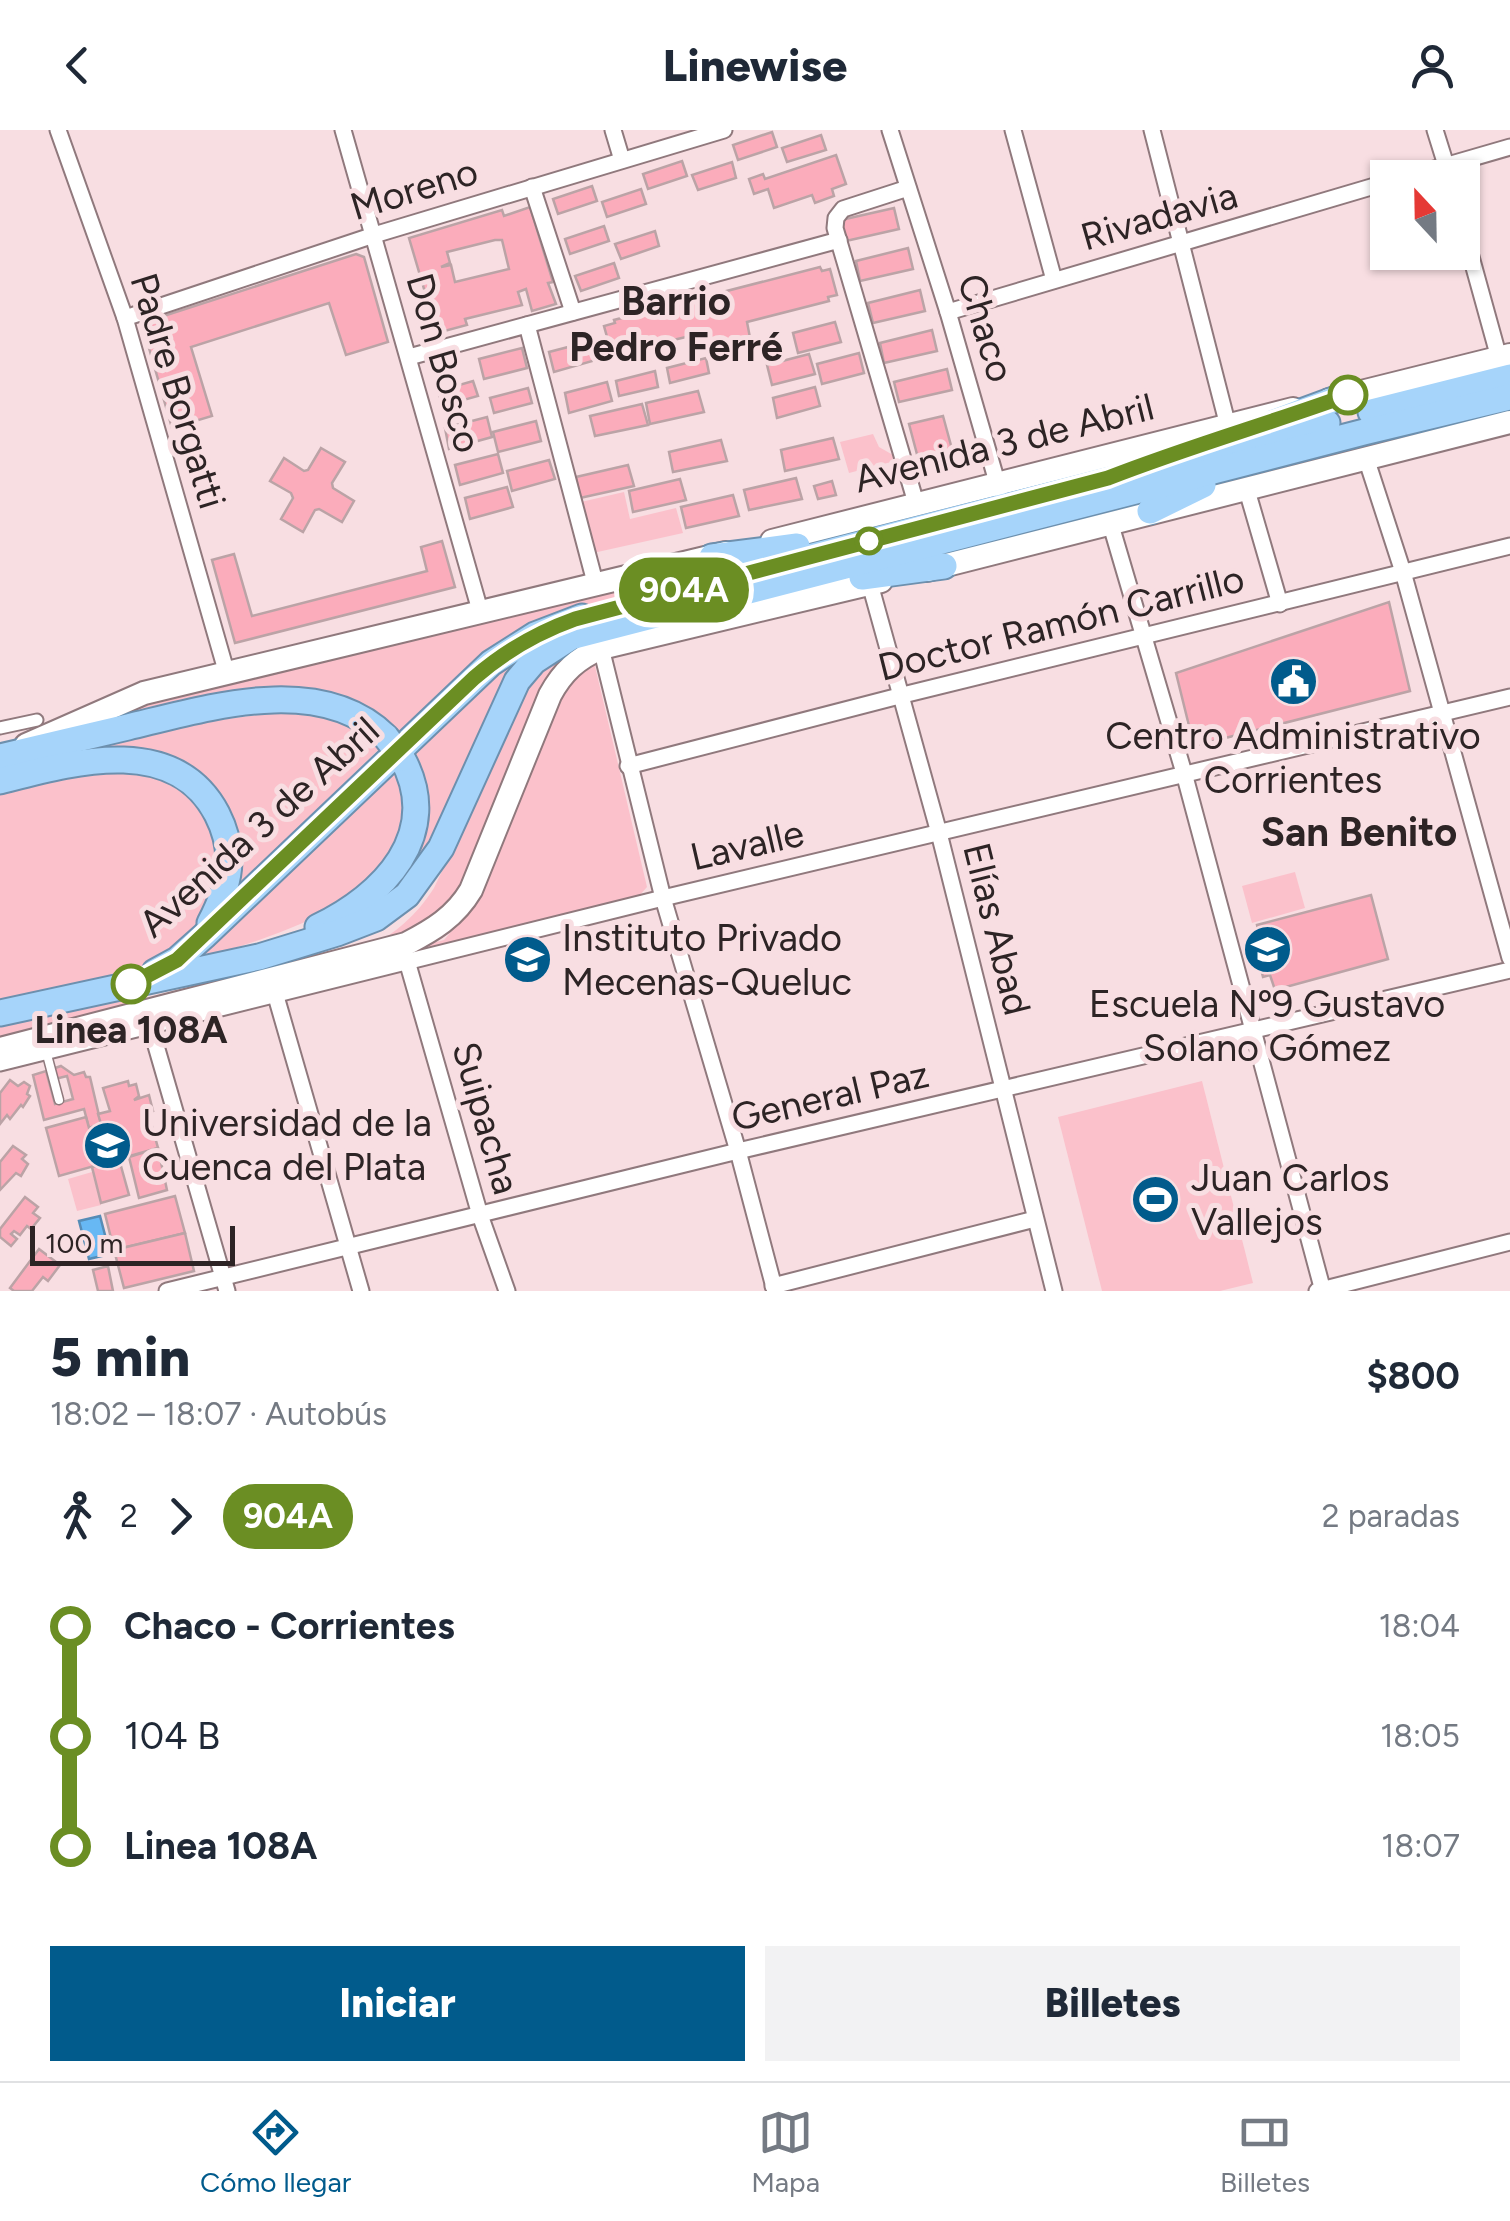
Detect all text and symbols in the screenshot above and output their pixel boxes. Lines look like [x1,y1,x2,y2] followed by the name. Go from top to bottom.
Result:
[50,38,105,93] icon: back
[663,38,847,92] text: Linewise
[1405,38,1460,93] icon: person
[345,148,483,230] street label: Moreno
[1370,160,1480,270] north arrow
[1370,160,1480,270] map controls
[1075,172,1243,260] street label: Rivadavia
[120,268,236,514] street label: Padre Borgatti
[396,268,492,458] street label: Don Bosco
[948,268,1024,388] street label: Chaco
[569,277,783,371] district label: Barrio Pedro Ferré
[1329,376,1367,414] unlabelled marker
[850,384,1158,502] street label: Avenida 3 de Abril
[856,528,882,554] unlabelled marker
[873,555,1249,691] street label: Doctor Ramón Carrillo
[614,558,754,622] line badge: 904A
[639,569,729,611] text: 904A
[1267,656,1319,708] public building icon: Centro Administrativo Corrientes
[130,707,388,947] street label: Avenida 3 de Abril
[1105,713,1481,803] place label: Centro Administrativo Corrientes
[1261,808,1457,856] district label: San Benito
[686,810,808,880] street label: Lavalle
[953,838,1041,1020] street label: Elías Abad
[562,915,852,1005] place label: Instituto Privado Mecenas-Queluc
[1241,924,1293,976] school or university icon: Escuela Nº9 Gustavo Solano Gómez
[501,934,553,986] school or university icon: Instituto Privado Mecenas-Queluc
[112,965,150,1003] marker: Linea 108A
[1089,981,1445,1071] place label: Escuela Nº9 Gustavo Solano Gómez
[34,1007,228,1053] place label: Linea 108A
[442,1037,530,1199] street label: Suipacha
[727,1051,933,1141] street label: General Paz
[142,1100,432,1190] place label: Universidad de la Cuenca del Plata
[81,1119,133,1171] school or university icon: Universidad de la Cuenca del Plata
[1191,1155,1389,1245] place label: Juan Carlos Vallejos
[1130,1174,1182,1226] sports icon: Juan Carlos Vallejos
[30,1221,235,1266] scale bar
[45,1226,123,1260] text: 100 m
[50,1324,190,1390] text: 5 min
[1366,1353,1460,1399] text: $800
[50,1395,387,1433] text: 18:02 – 18:07 · Autobús
[50,1489,105,1544] icon: walk
[153,1489,208,1544] icon: forward
[243,1495,333,1537] text: 904A
[120,1497,138,1535] text: 2
[1322,1497,1460,1535] text: 2 paradas
[124,1603,455,1649] text: Chaco - Corrientes
[1379,1607,1460,1645] text: 18:04
[124,1713,220,1759] text: 104 B
[1380,1717,1460,1755] text: 18:05
[124,1823,317,1869] text: Linea 108A
[1381,1827,1460,1865] text: 18:07
[50,1946,745,2061] button: Iniciar
[765,1946,1460,2061] button: Billetes
[200,2105,351,2199] tab: Cómo llegar
[751,2105,820,2199] tab: Mapa
[1220,2105,1310,2199] tab: Billetes

